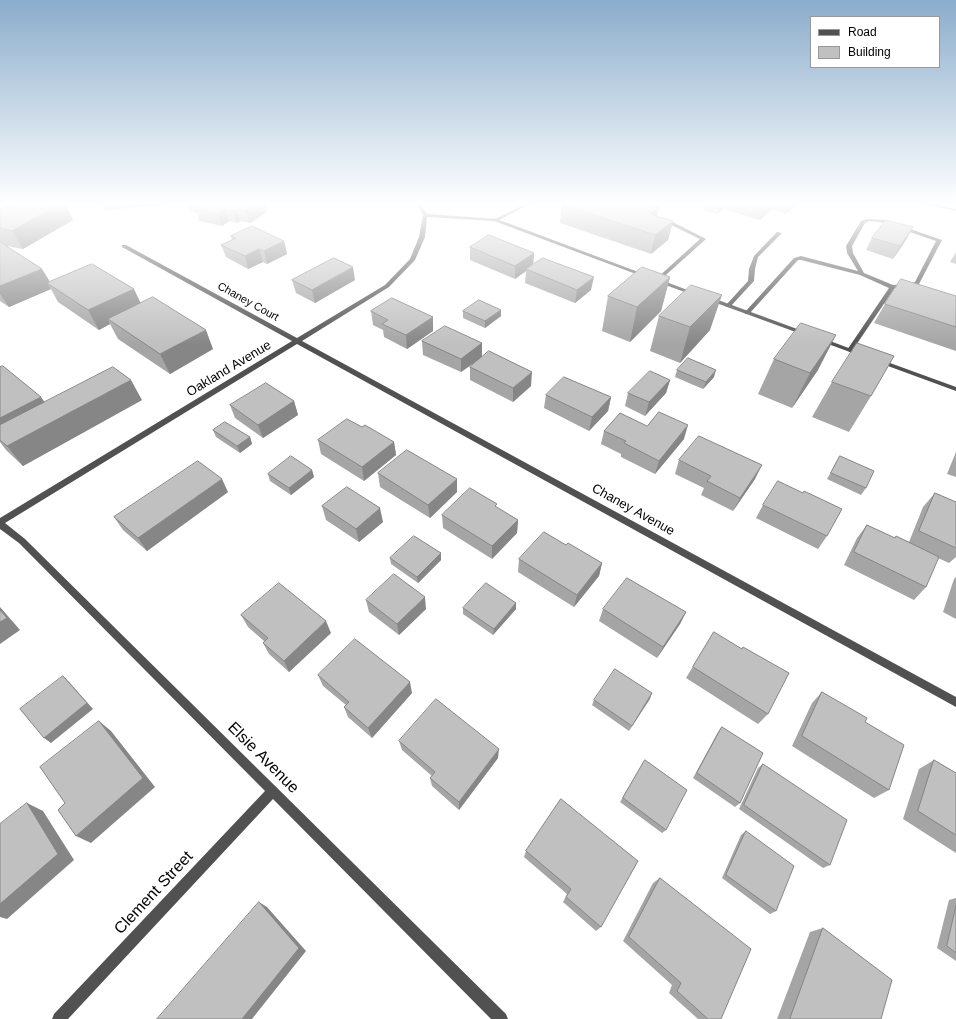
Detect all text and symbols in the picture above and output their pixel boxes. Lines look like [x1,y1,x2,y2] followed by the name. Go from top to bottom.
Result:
[810,16,940,68] legend
[848,25,877,39] text: Road
[848,45,891,59] text: Building
[215,280,281,324] street label: Chaney Court
[184,338,274,400] street label: Oakland Avenue
[589,481,677,539] street label: Chaney Avenue
[223,718,303,798] street label: Elsie Avenue
[111,847,197,939] street label: Clement Street

